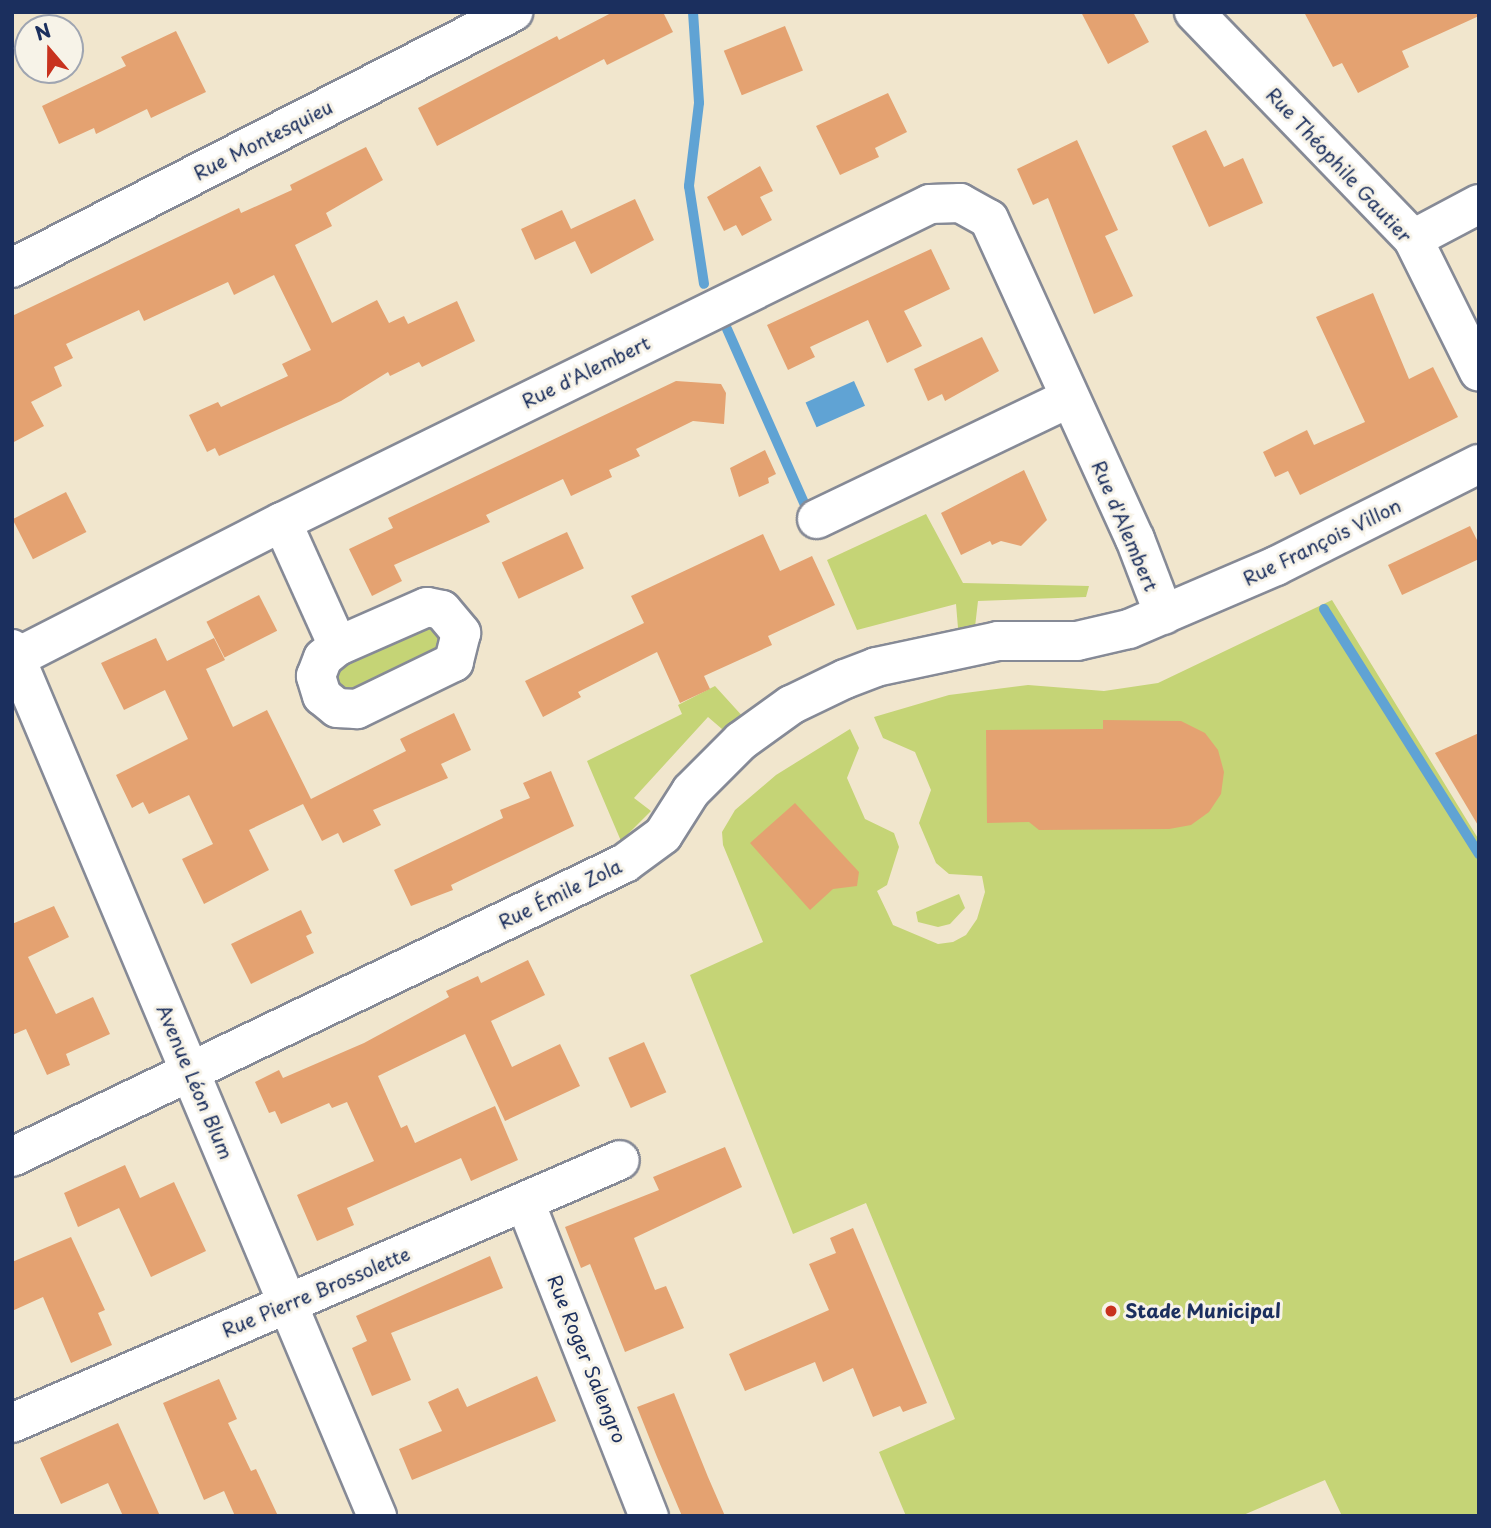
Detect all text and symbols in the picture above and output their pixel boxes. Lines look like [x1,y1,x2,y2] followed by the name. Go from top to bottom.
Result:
[14,14,84,84] north arrow
[31,15,54,47] text: N
[1260,81,1418,249] street label: Rue Théophile Gautier
[189,95,337,185] street label: Rue Montesquieu
[518,331,654,413] street label: Rue d'Alembert
[1087,457,1163,595] street label: Rue d'Alembert
[1238,493,1406,591] street label: Rue François Villon
[493,854,627,934] street label: Rue Émile Zola
[152,1002,238,1162] street label: Avenue Léon Blum
[218,1242,414,1342] street label: Rue Pierre Brossolette
[543,1271,631,1447] street label: Rue Roger Salengro
[1125,1300,1281,1322] place label: Stade Municipal
[1103,1303,1119,1319] marker: Stade Municipal

